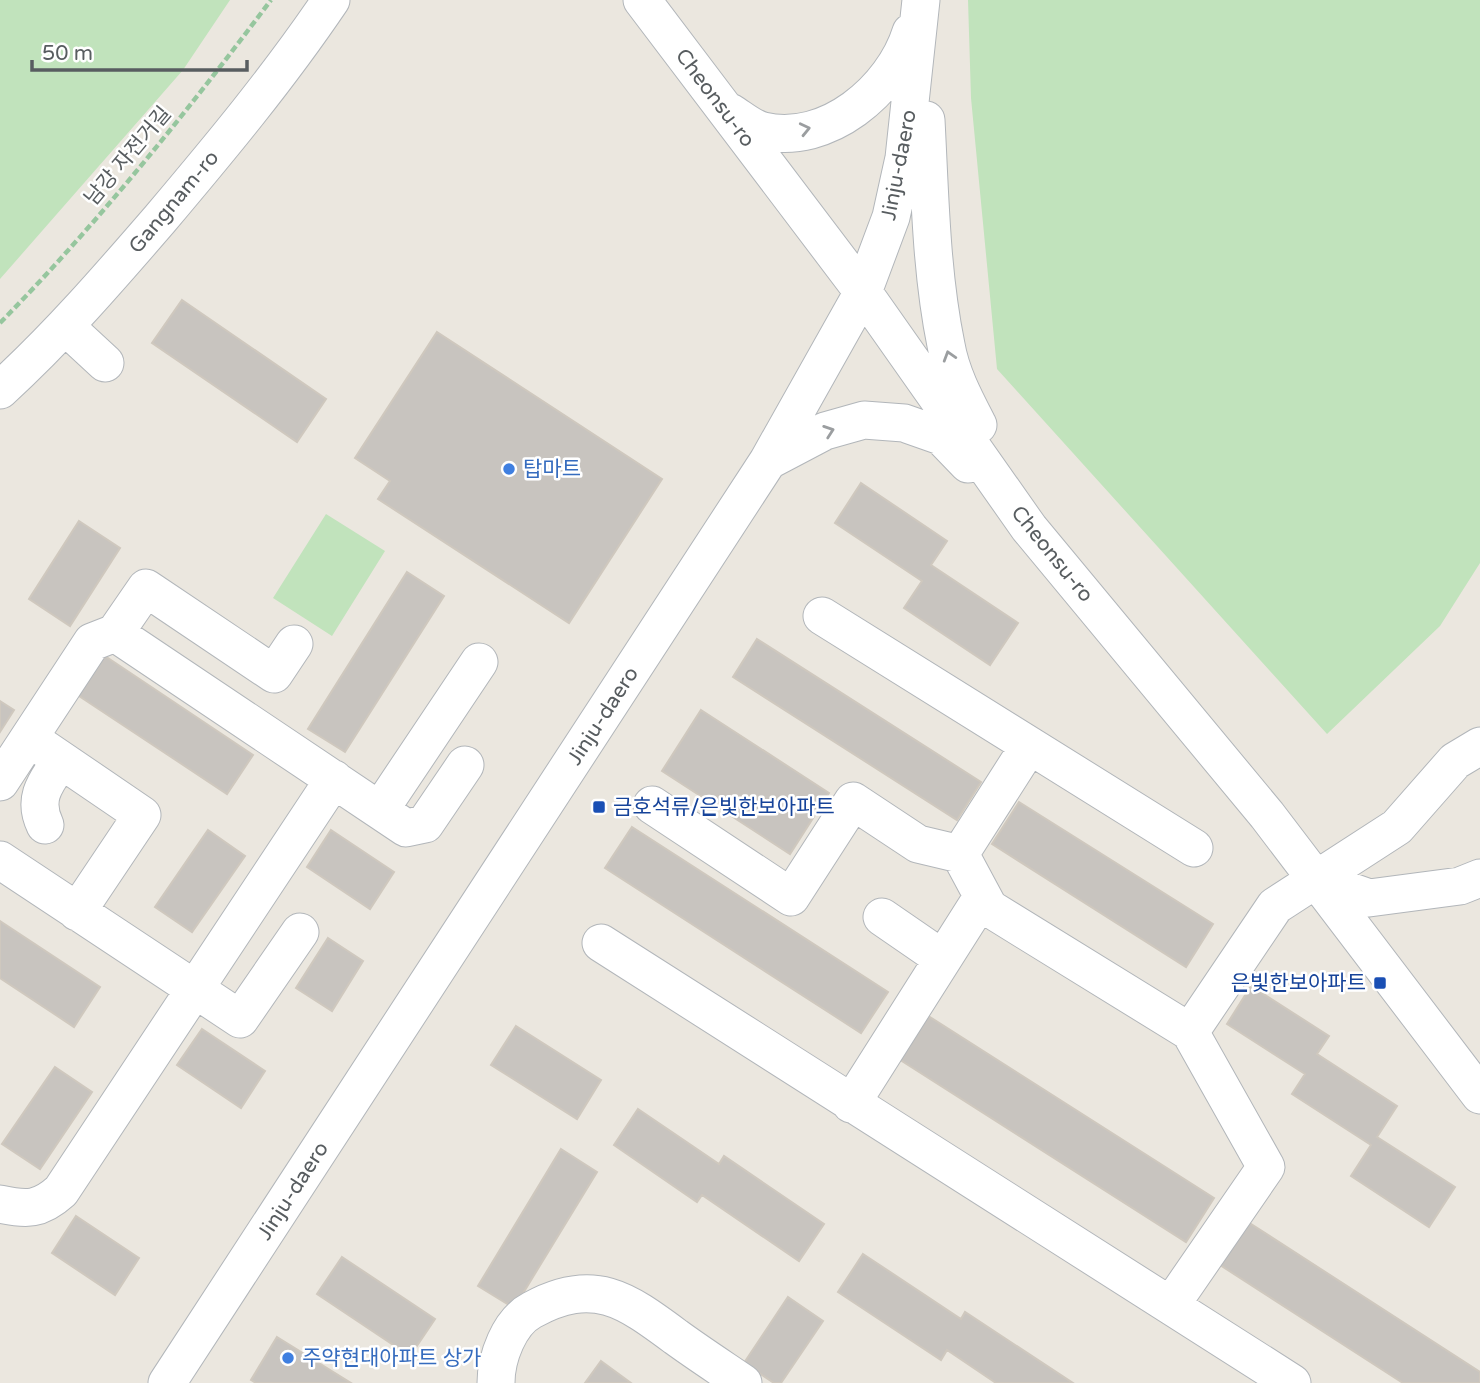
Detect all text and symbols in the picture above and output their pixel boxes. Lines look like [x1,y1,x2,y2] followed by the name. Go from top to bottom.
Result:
[32,28,247,72] scale bar
[42,41,93,66] text: 50 m
[670,44,760,152] street label: Cheonsu-ro
[79,101,177,211] street label: 남강 자전거길
[876,108,922,222] street label: Jinju-daero
[799,123,811,137] one-way arrow
[124,145,224,259] street label: Gangnam-ro
[943,350,958,362] one-way arrow
[823,425,835,439] one-way arrow
[523,457,581,482] place label: 탑마트
[501,461,517,477] marker: 탑마트
[1006,501,1098,607] street label: Cheonsu-ro
[562,662,644,770] street label: Jinju-daero
[613,795,835,820] place label: 금호석류/은빛한보아파트
[591,799,607,815] marker: 금호석류/은빛한보아파트
[1231,971,1366,996] place label: 은빛한보아파트
[1372,975,1388,991] marker: 은빛한보아파트
[252,1137,334,1245] street label: Jinju-daero
[302,1346,481,1371] place label: 주약현대아파트 상가
[280,1350,296,1366] marker: 주약현대아파트 상가

